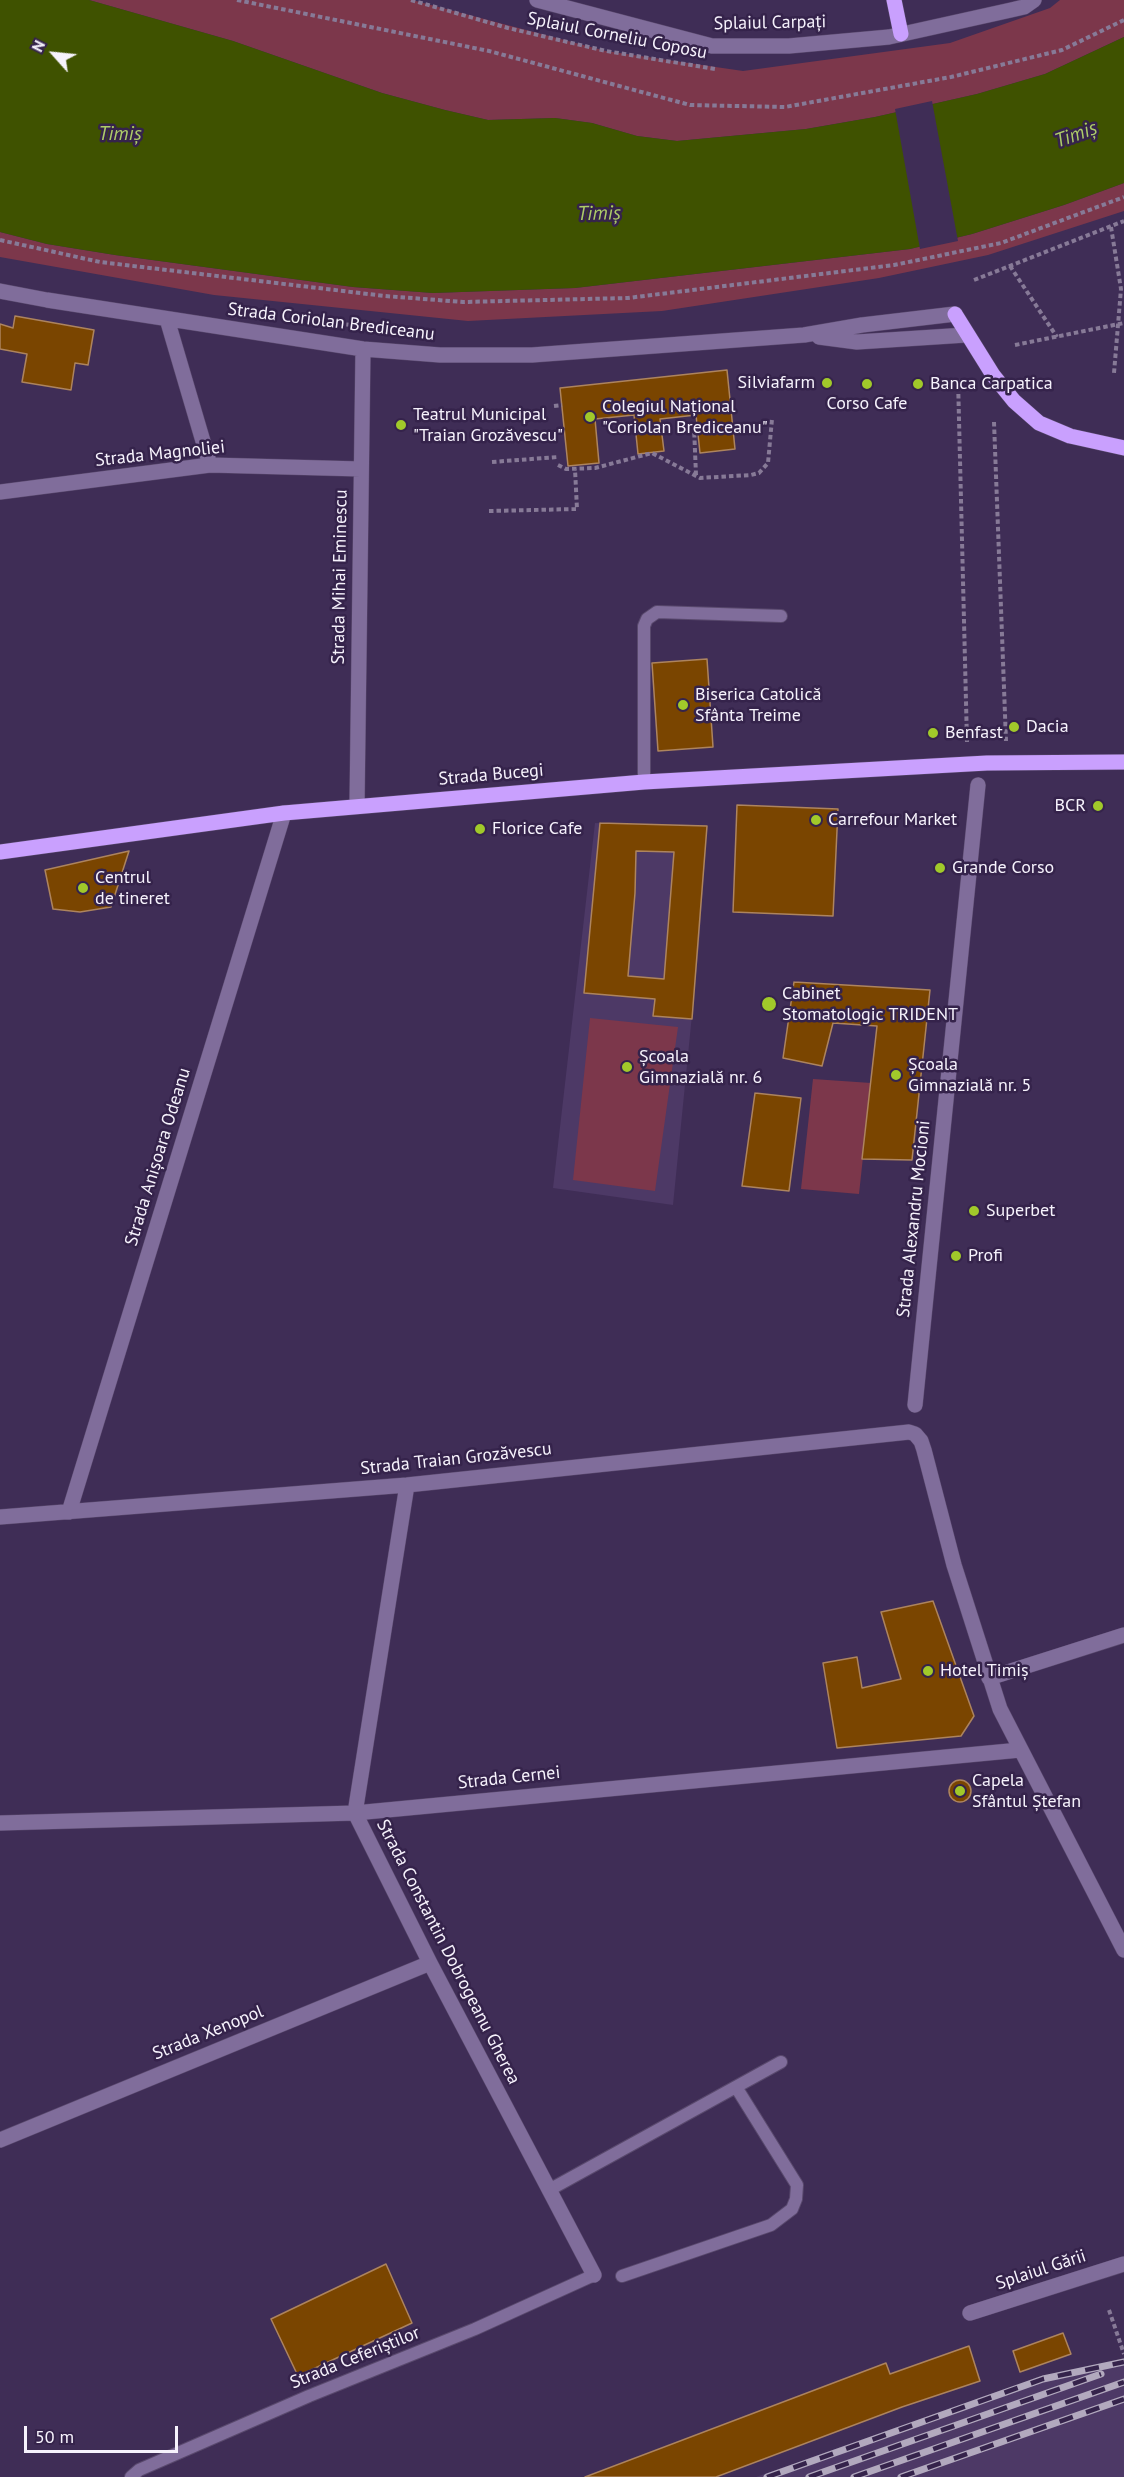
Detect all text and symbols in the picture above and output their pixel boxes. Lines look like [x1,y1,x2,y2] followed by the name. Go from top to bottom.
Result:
[525,8,709,64] street label: Splaiul Corneliu Coposu
[713,11,827,35] street label: Splaiul Carpați
[24,24,84,84] north arrow
[27,37,49,55] text: N
[1051,116,1101,154] water label: Timiș
[98,122,142,146] water label: Timiș
[577,202,621,226] water label: Timiș
[226,299,436,345] street label: Strada Coriolan Brediceanu
[738,372,815,394] place label: Silviafarm
[930,373,1053,395] place label: Banca Carpatica
[820,376,834,390] marker: Silviafarm
[860,377,874,391] marker: Corso Cafe
[911,377,925,391] marker: Banca Carpatica
[826,393,908,415] place label: Corso Cafe
[602,396,768,438] place label: Colegiul Național "Coriolan Brediceanu"
[413,404,563,446] place label: Teatrul Municipal "Traian Grozăvescu"
[583,410,597,424] marker: Colegiul Național "Coriolan Brediceanu"
[394,418,408,432] marker: Teatrul Municipal "Traian Grozăvescu"
[94,436,226,472] street label: Strada Magnoliei
[328,489,352,665] street label: Strada Mihai Eminescu
[695,684,821,726] place label: Biserica Catolică Sfânta Treime
[676,698,690,712] marker: Biserica Catolică Sfânta Treime
[1026,716,1069,738] place label: Dacia
[1007,720,1021,734] marker: Dacia
[945,722,1003,744] place label: Benfast
[926,726,940,740] marker: Benfast
[438,760,544,790] street label: Strada Bucegi
[1055,795,1086,817] place label: BCR
[1091,799,1105,813] marker: BCR
[828,809,957,831] place label: Carrefour Market
[809,813,823,827] marker: Carrefour Market
[492,818,582,840] place label: Florice Cafe
[473,822,487,836] marker: Florice Cafe
[952,857,1054,879] place label: Grande Corso
[933,861,947,875] marker: Grande Corso
[95,867,170,910] place label: Centrul de tineret
[76,881,90,895] marker: Centrul de tineret
[782,983,958,1026] place label: Cabinet Stomatologic TRIDENT
[760,995,778,1013] marker: Cabinet Stomatologic TRIDENT
[639,1046,762,1088] place label: Școala Gimnazială nr. 6
[908,1054,1031,1096] place label: Școala Gimnazială nr. 5
[620,1060,634,1074] marker: Școala Gimnazială nr. 6
[121,1065,195,1249] street label: Strada Anișoara Odeanu
[889,1068,903,1082] marker: Școala Gimnazială nr. 5
[893,1119,935,1319] street label: Strada Alexandru Mocioni
[986,1200,1055,1222] place label: Superbet
[967,1204,981,1218] marker: Superbet
[968,1245,1003,1267] place label: Profi
[949,1249,963,1263] marker: Profi
[359,1438,553,1480] street label: Strada Traian Grozăvescu
[940,1660,1029,1682] place label: Hotel Timiș
[921,1664,935,1678] marker: Hotel Timiș
[457,1762,561,1794] street label: Strada Cernei
[972,1770,1081,1812] place label: Capela Sfântul Ștefan
[953,1784,967,1798] marker: Capela Sfântul Ștefan
[372,1816,524,2088] street label: Strada Constantin Dobrogeanu Gherea
[149,2001,267,2065] street label: Strada Xenopol
[993,2245,1089,2295] street label: Splaiul Gării
[287,2322,423,2394] street label: Strada Ceferiștilor
[27,2414,182,2452] scale bar
[35,2425,74,2448] text: 50 m

